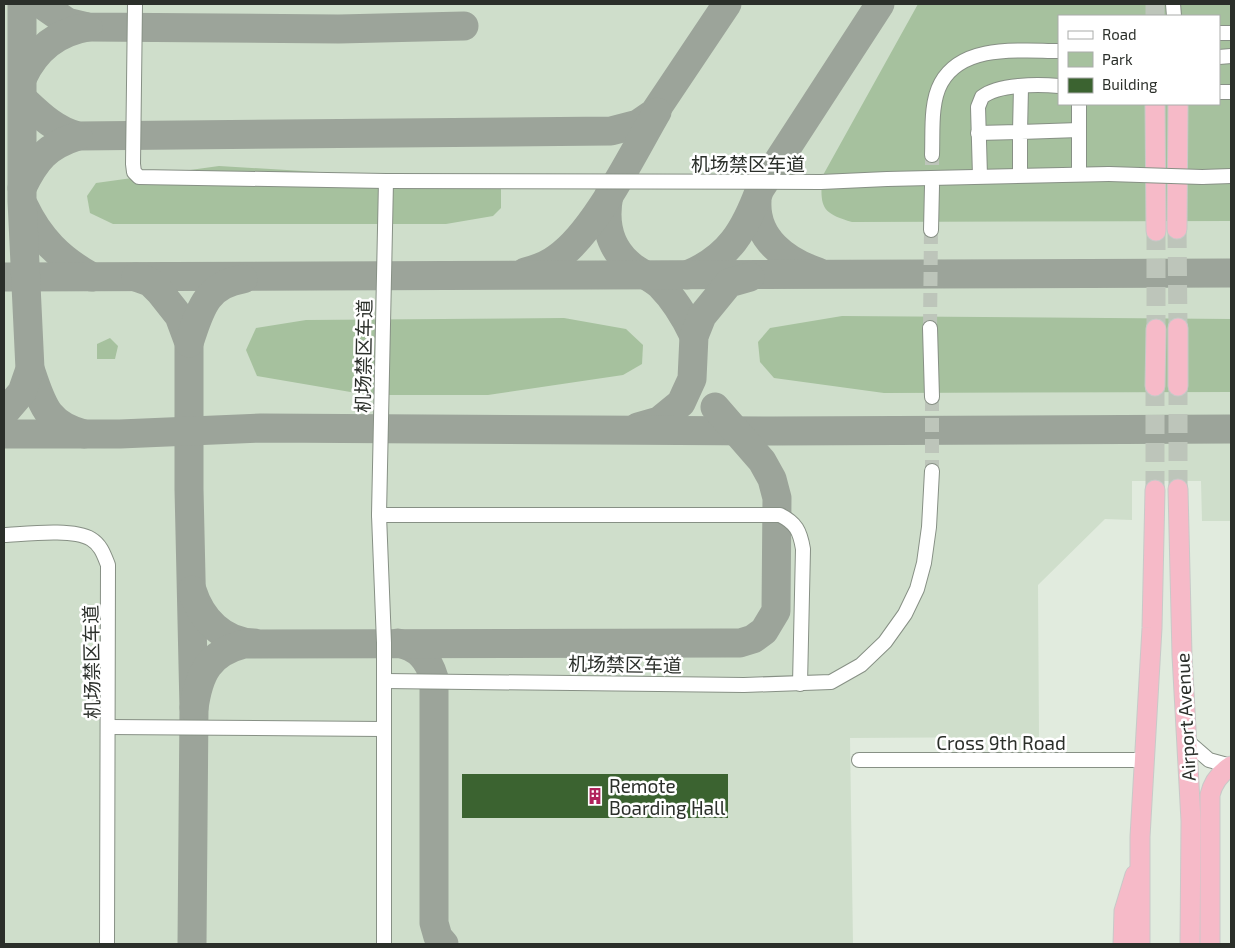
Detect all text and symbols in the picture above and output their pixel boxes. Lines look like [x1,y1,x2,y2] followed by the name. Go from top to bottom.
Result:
[1058,15,1220,105] legend
[1102,25,1137,43] text: Road
[1102,50,1133,68] text: Park
[1102,75,1158,93] text: Building
[691,152,805,175] street label: 机场禁区车道
[351,299,375,413] street label: 机场禁区车道
[79,605,103,719] street label: 机场禁区车道
[568,652,682,676] street label: 机场禁区车道
[1170,652,1200,782] street label: Airport Avenue
[936,731,1066,754] street label: Cross 9th Road
[609,774,726,819] place label: Remote Boarding Hall
[585,786,605,806] building icon: Remote Boarding Hall

